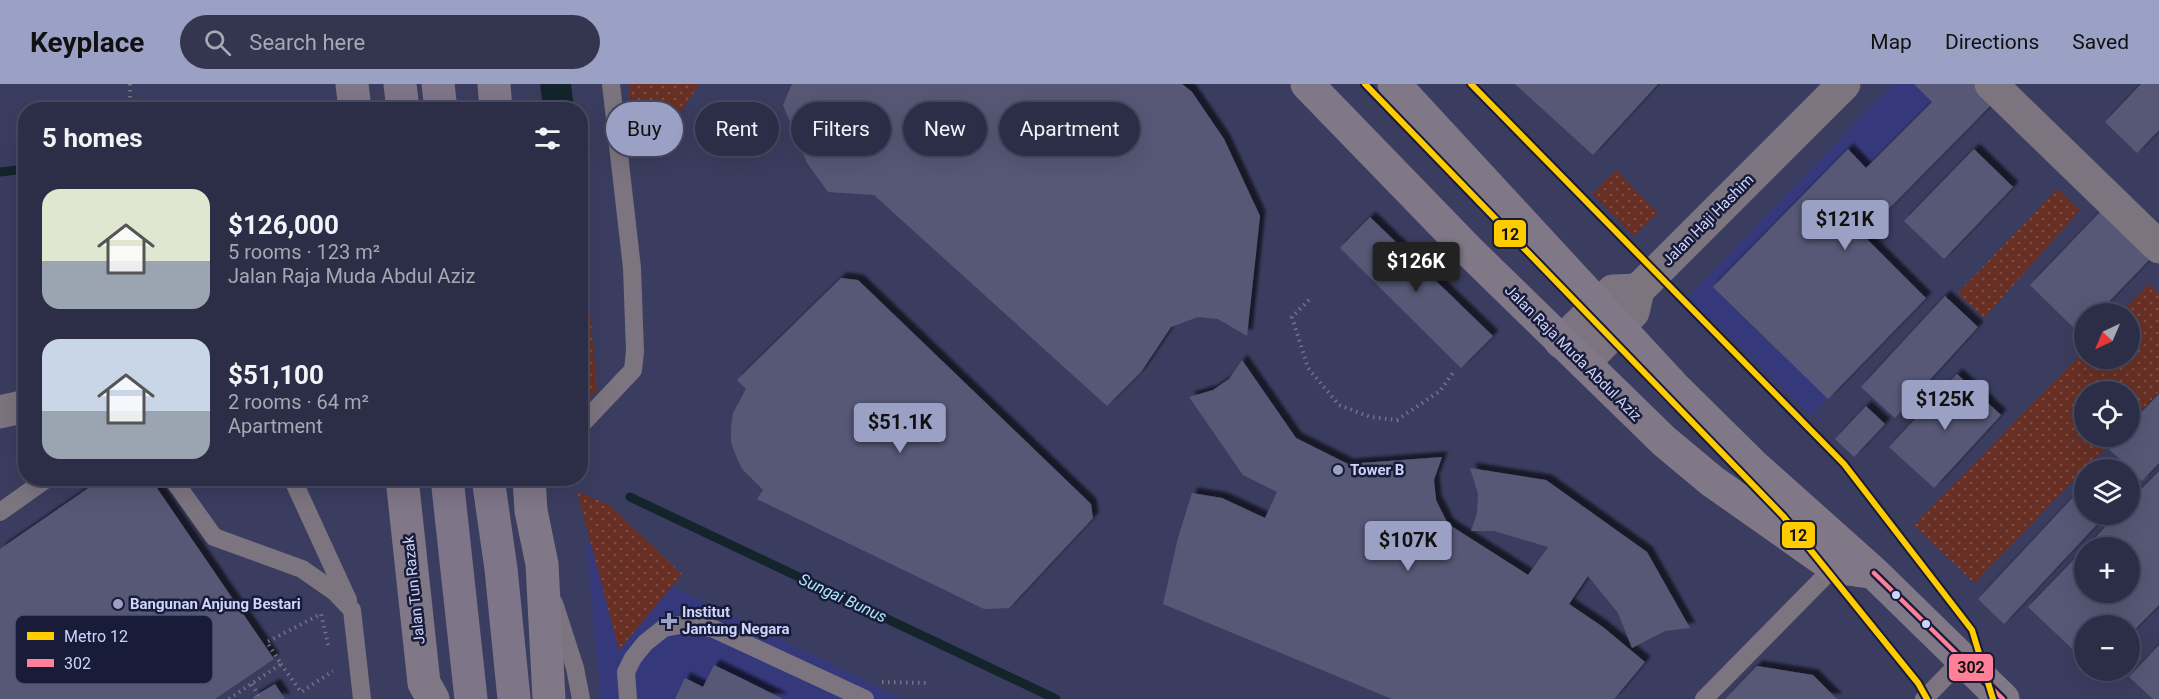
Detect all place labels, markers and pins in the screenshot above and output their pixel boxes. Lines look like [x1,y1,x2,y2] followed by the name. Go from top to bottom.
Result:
[1803,200,1887,251] pin: $121K
[1374,242,1458,293] pin: $126K
[1903,380,1987,431] pin: $125K
[851,403,949,454] pin: $51.1K
[1350,461,1404,479] place label: Tower B
[1331,463,1345,477] marker: Tower B
[1366,521,1450,572] pin: $107K
[1890,589,1902,601] unlabelled marker
[130,595,301,613] place label: Bangunan Anjung Bestari
[111,597,125,611] marker: Bangunan Anjung Bestari
[682,603,790,638] place label: Institut Jantung Negara
[660,612,678,630] marker: Institut Jantung Negara
[1920,618,1932,630] unlabelled marker

